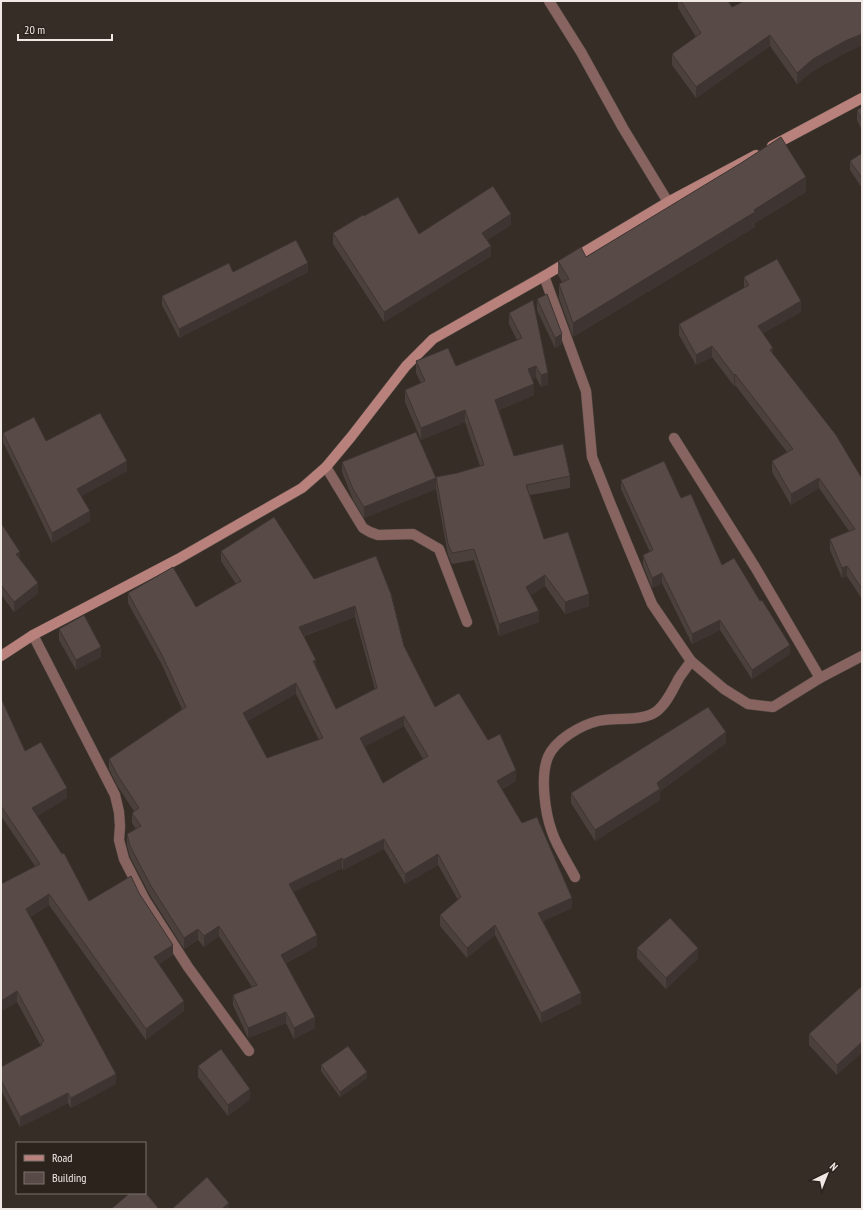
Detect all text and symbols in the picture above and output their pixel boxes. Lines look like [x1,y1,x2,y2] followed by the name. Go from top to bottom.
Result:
[18,16,112,42] scale bar
[24,22,45,37] text: 20 m
[16,1142,146,1194] legend
[52,1150,72,1165] text: Road
[807,1154,847,1194] north arrow
[827,1160,841,1174] text: N
[52,1170,87,1185] text: Building

